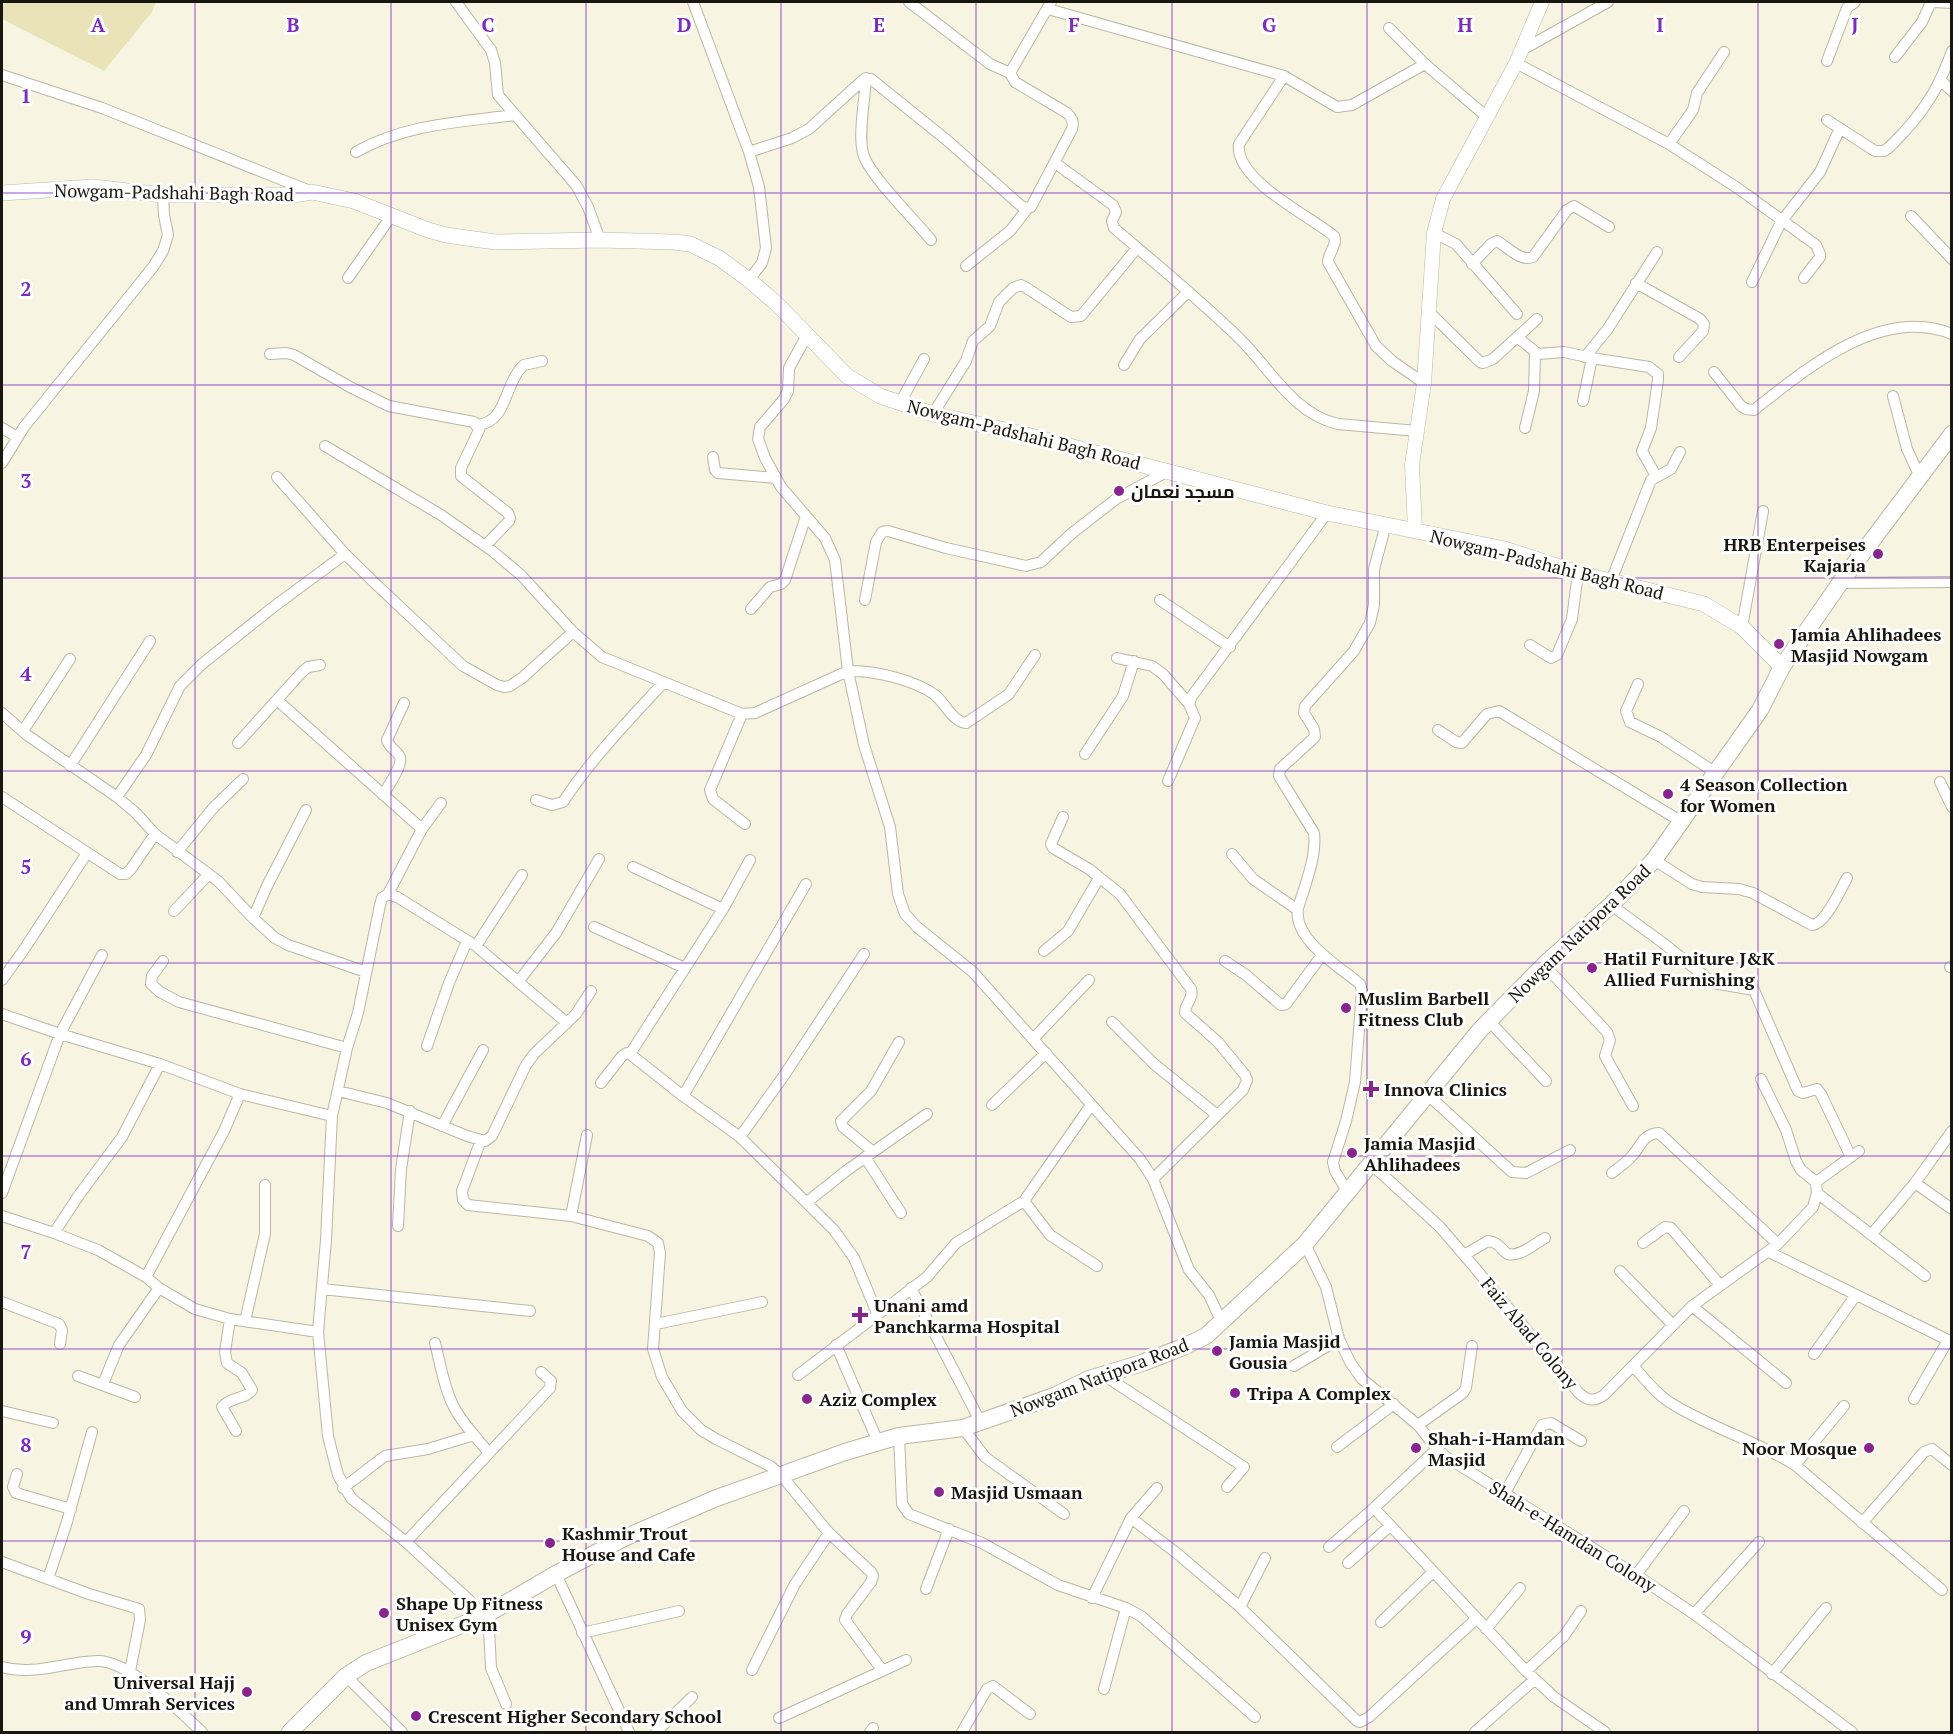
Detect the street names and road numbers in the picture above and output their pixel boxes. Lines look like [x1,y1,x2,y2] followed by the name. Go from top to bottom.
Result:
[54,178,294,206] street label: Nowgam-Padshahi Bagh Road
[905,393,1143,475] street label: Nowgam-Padshahi Bagh Road
[1428,523,1666,605] street label: Nowgam-Padshahi Bagh Road
[1503,859,1655,1007] street label: Nowgam Natipora Road
[1476,1272,1584,1395] street label: Faiz Abad Colony
[1006,1332,1192,1422] street label: Nowgam Natipora Road
[1485,1475,1662,1598] street label: Shah-e-Hamdan Colony

